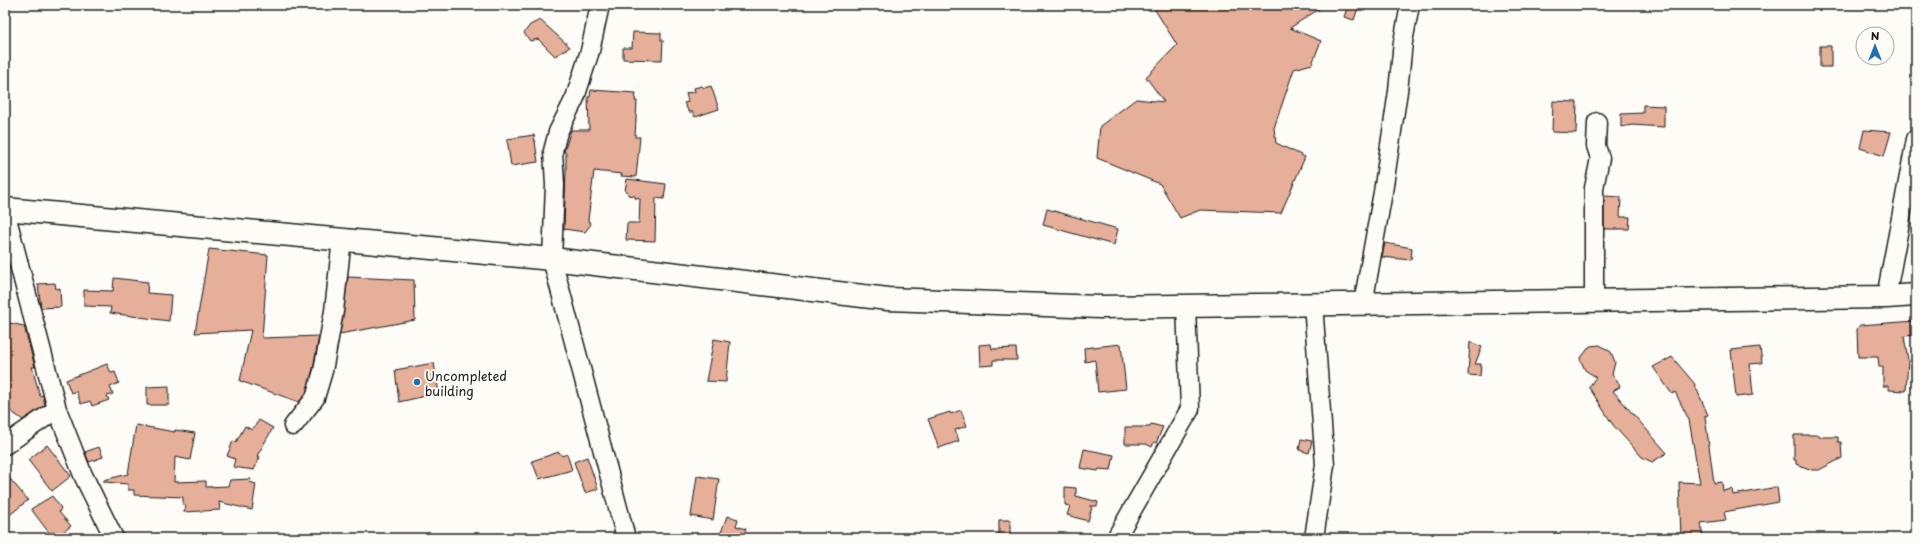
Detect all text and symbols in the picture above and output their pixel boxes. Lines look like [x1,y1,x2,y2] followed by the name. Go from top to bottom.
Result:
[1855,26,1895,66] north arrow
[1871,27,1880,44] text: N
[425,366,507,400] place label: Uncompleted building
[412,377,422,387] marker: Uncompleted building

